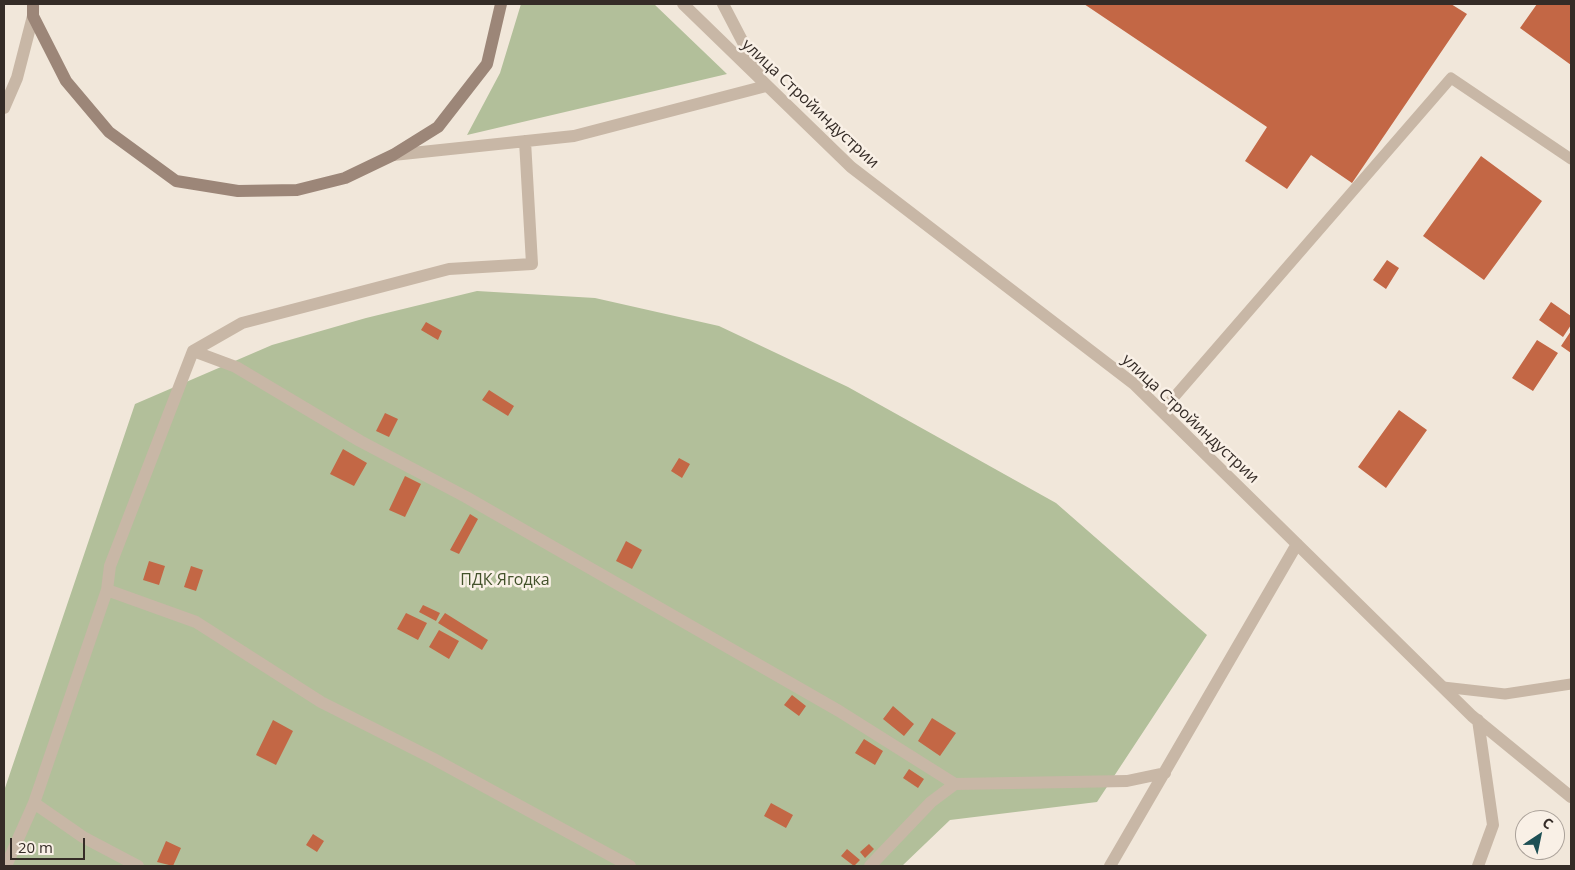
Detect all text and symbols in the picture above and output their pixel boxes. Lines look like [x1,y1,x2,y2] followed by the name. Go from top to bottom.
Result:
[737,35,883,173] street label: улица Стройиндустрии
[1117,350,1263,488] street label: улица Стройиндустрии
[460,570,550,590] park label: ПДК Ягодка
[1515,810,1565,860] north arrow
[1539,813,1557,833] text: С
[12,828,88,860] scale bar
[18,837,53,857] text: 20 m

